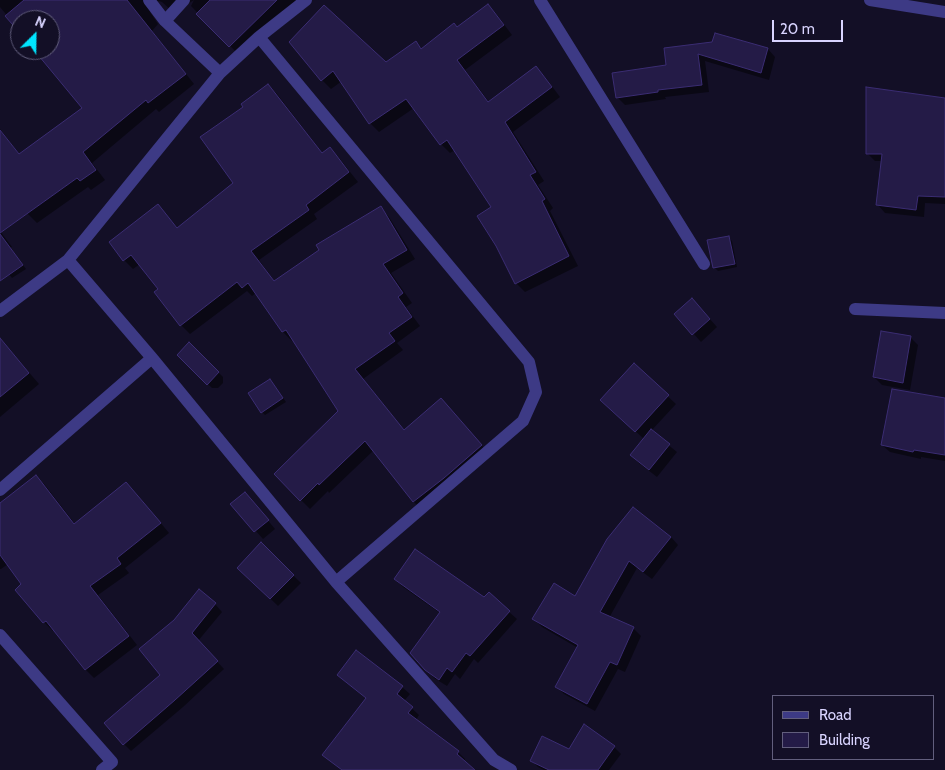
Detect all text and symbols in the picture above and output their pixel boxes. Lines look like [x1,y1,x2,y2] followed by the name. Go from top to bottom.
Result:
[10,10,60,60] north arrow
[775,10,846,42] scale bar
[32,12,49,32] text: N
[780,20,815,38] text: 20 m
[772,695,935,760] legend
[819,706,852,724] text: Road
[819,731,870,749] text: Building

